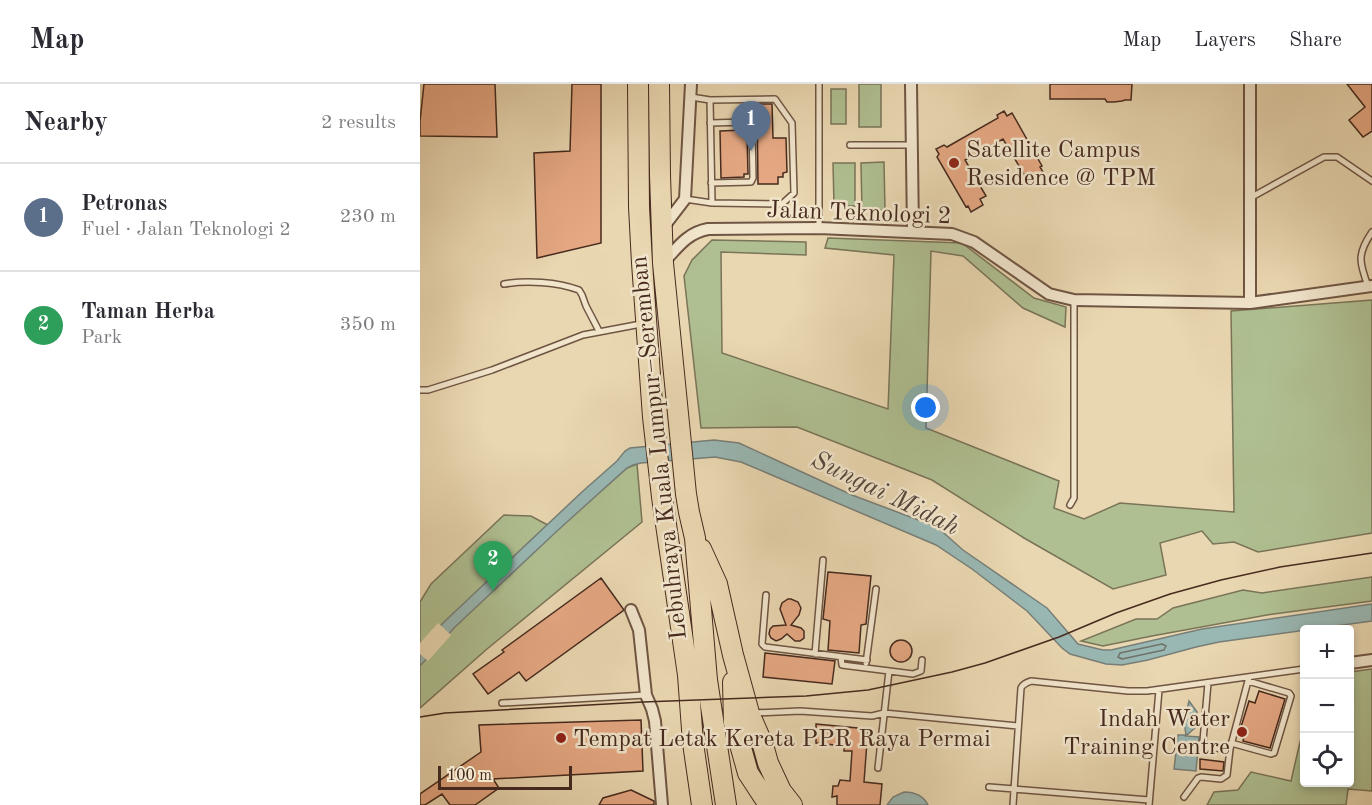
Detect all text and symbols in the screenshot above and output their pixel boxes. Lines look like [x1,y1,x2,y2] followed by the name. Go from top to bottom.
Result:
[30,27,84,55] text: Map
[1122,30,1161,51] text: Map
[1194,30,1256,51] text: Layers
[1289,30,1342,51] text: Share
[732,101,770,151] pin: 1
[24,110,108,136] text: Nearby
[321,113,396,133] text: 2 results
[966,139,1156,191] place label: Satellite Campus Residence @ TPM
[947,156,961,170] marker: Satellite Campus Residence @ TPM
[81,193,167,215] text: Petronas
[766,199,952,229] street label: Jalan Teknologi 2
[38,207,49,227] text: 1
[340,207,396,227] text: 230 m
[81,220,291,240] text: Fuel · Jalan Teknologi 2
[628,255,692,641] street label: Lebuhraya Kuala Lumpur–Seremban
[81,301,215,323] text: Taman Herba
[38,315,49,335] text: 2
[340,315,396,335] text: 350 m
[81,328,122,348] text: Park
[911,393,940,422] your location
[807,447,963,541] water label: Sungai Midah
[474,542,512,591] pin: 2
[1300,625,1354,787] map controls
[1300,625,1354,679] button: +
[1300,679,1354,733] button: −
[1063,708,1230,760] place label: Indah Water Training Centre
[1235,725,1249,739] marker: Indah Water Training Centre
[573,728,991,752] place label: Tempat Letak Kereta PPR Raya Permai
[554,731,568,745] marker: Tempat Letak Kereta PPR Raya Permai
[1300,733,1354,787] button: locate
[438,763,572,790] scale bar
[447,768,492,784] text: 100 m

